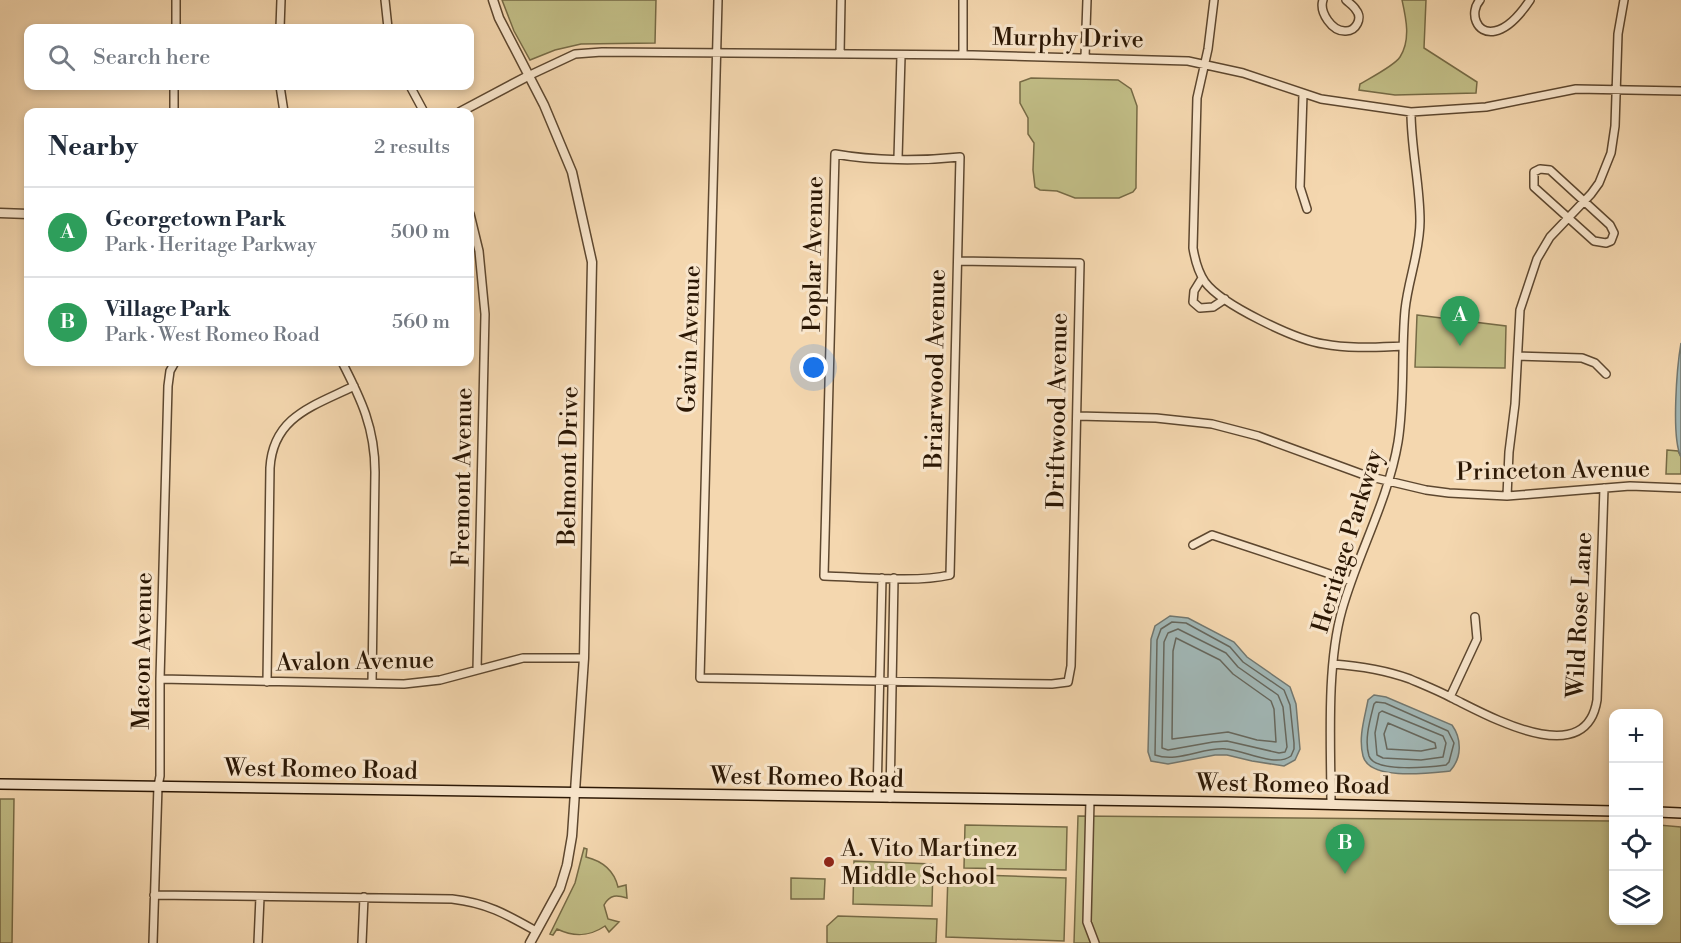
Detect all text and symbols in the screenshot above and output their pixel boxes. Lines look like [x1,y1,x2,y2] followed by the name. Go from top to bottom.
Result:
[992,23,1144,55] street label: Murphy Drive
[24,24,474,90] search box
[45,41,78,74] icon: search
[93,44,210,71] text: Search here
[48,131,138,163] text: Nearby
[374,135,450,160] text: 2 results
[798,176,830,332] street label: Poplar Avenue
[105,206,286,233] text: Georgetown Park
[60,220,75,245] text: A
[391,220,450,245] text: 500 m
[105,233,317,258] text: Park · Heritage Parkway
[672,265,708,413] street label: Gavin Avenue
[919,269,953,470] street label: Briarwood Avenue
[105,296,231,323] text: Village Park
[1440,296,1480,346] pin: A
[60,310,75,335] text: B
[392,310,450,335] text: 560 m
[1041,313,1075,509] street label: Driftwood Avenue
[105,323,320,348] text: Park · West Romeo Road
[799,353,828,382] your location
[553,386,585,547] street label: Belmont Drive
[446,387,480,567] street label: Fremont Avenue
[1306,446,1390,637] street label: Heritage Parkway
[1456,454,1650,488] street label: Princeton Avenue
[1561,531,1599,700] street label: Wild Rose Lane
[127,572,159,730] street label: Macon Avenue
[275,646,434,678] street label: Avalon Avenue
[1609,709,1663,925] map controls
[1609,709,1663,763] button: +
[223,753,418,787] street label: West Romeo Road
[709,761,904,795] street label: West Romeo Road
[1609,763,1663,817] button: −
[1195,768,1390,802] street label: West Romeo Road
[1609,817,1663,871] button: locate
[1326,824,1364,874] pin: B
[840,834,1017,892] place label: A. Vito Martinez Middle School
[822,855,836,869] marker: A. Vito Martinez Middle School
[1609,871,1663,925] button: layers

